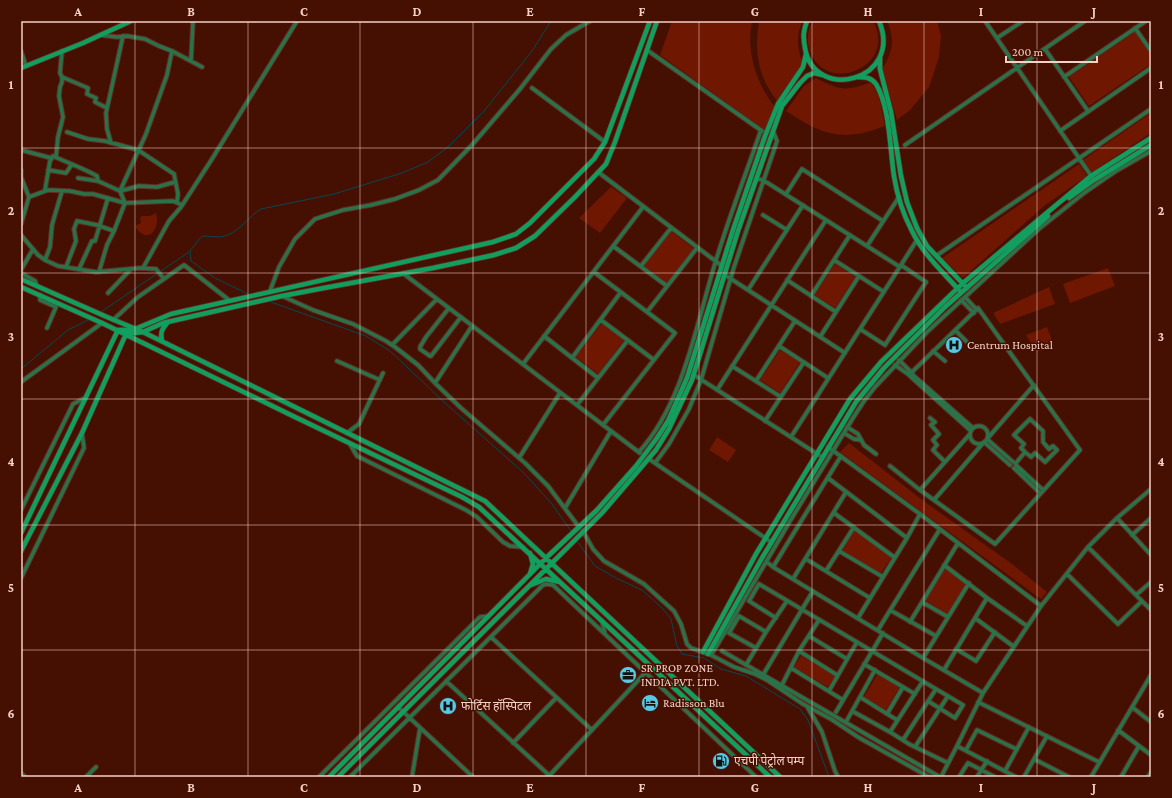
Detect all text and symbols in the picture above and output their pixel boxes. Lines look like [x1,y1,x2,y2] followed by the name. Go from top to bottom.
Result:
[73,4,82,19] text: A
[187,4,195,19] text: B
[300,4,308,19] text: C
[413,4,422,19] text: D
[526,4,534,19] text: E
[639,4,646,19] text: F
[751,4,759,19] text: G
[864,4,873,19] text: H
[979,4,983,19] text: I
[1090,4,1096,19] text: J
[1006,38,1097,64] scale bar
[1012,45,1044,59] text: 200 m
[9,77,14,92] text: 1
[1159,77,1164,92] text: 1
[8,203,15,218] text: 2
[1158,203,1165,218] text: 2
[8,329,14,344] text: 3
[1158,329,1164,344] text: 3
[944,335,964,355] hospital icon: Centrum Hospital
[967,338,1053,352] place label: Centrum Hospital
[7,454,15,469] text: 4
[1157,454,1165,469] text: 4
[8,580,14,595] text: 5
[1158,580,1164,595] text: 5
[641,661,720,689] place label: SR PROP ZONE INDIA PVT. LTD.
[618,665,638,685] office icon: SR PROP ZONE INDIA PVT. LTD.
[640,693,660,713] hotel icon: Radisson Blu
[438,696,458,716] hospital icon: फोर्टिस हॉस्पिटल
[663,696,725,710] place label: Radisson Blu
[461,698,532,713] place label: फोर्टिस हॉस्पिटल
[7,706,15,721] text: 6
[1157,706,1165,721] text: 6
[711,751,731,771] fuel station icon: एचपी पेट्रोल पम्प
[734,753,804,768] place label: एचपी पेट्रोल पम्प
[73,780,82,795] text: A
[187,780,195,795] text: B
[300,780,308,795] text: C
[413,780,422,795] text: D
[526,780,534,795] text: E
[639,780,646,795] text: F
[751,780,759,795] text: G
[864,780,873,795] text: H
[979,780,983,795] text: I
[1090,780,1096,795] text: J

